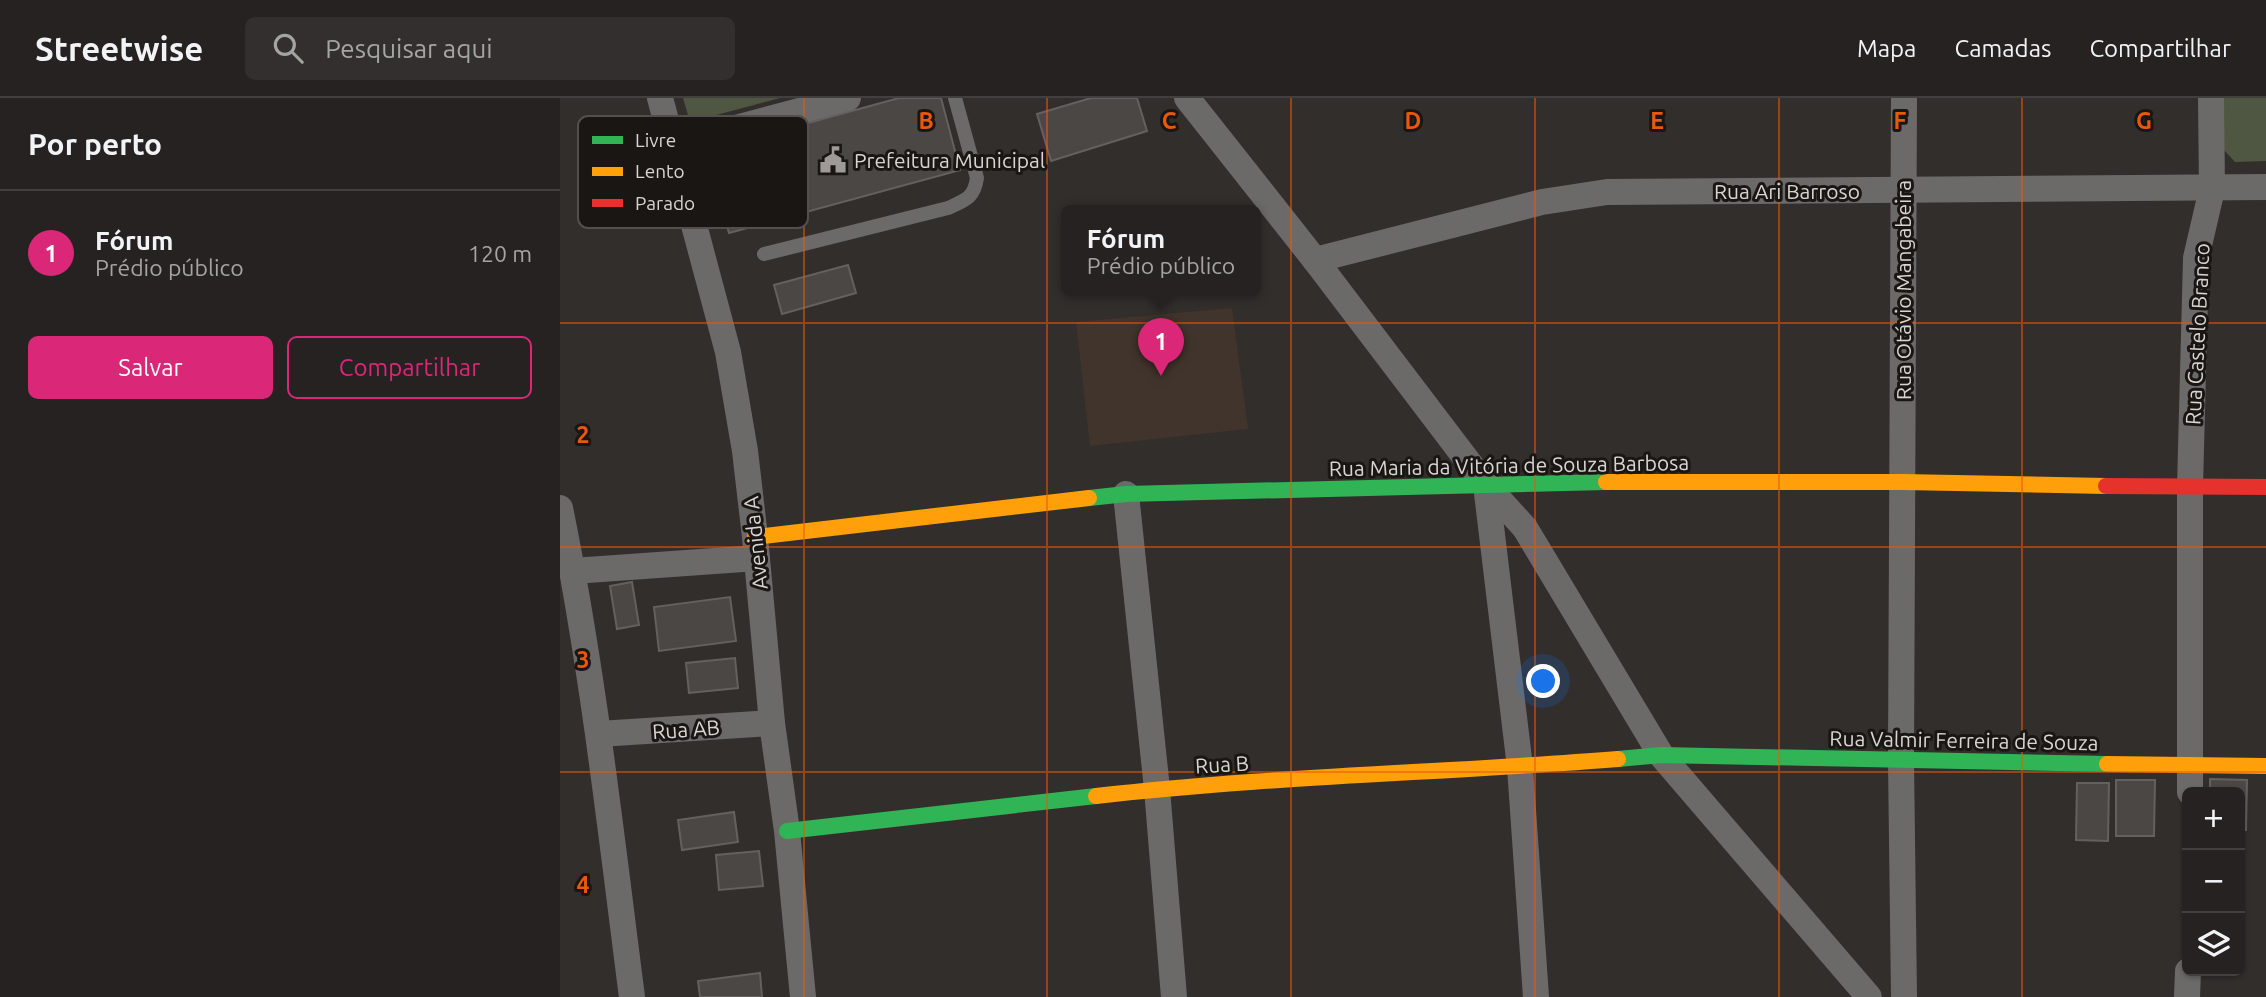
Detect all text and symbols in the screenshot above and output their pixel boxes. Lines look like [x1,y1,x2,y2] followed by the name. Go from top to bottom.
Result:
[245,17,735,80] search box
[269,29,307,67] icon: search
[35,30,203,67] text: Streetwise
[325,34,493,63] text: Pesquisar aqui
[1857,35,1916,62] text: Mapa
[1954,35,2051,62] text: Camadas
[2089,35,2231,62] text: Compartilhar
[918,108,934,133] text: B
[1162,108,1177,133] text: C
[1405,108,1421,133] text: D
[1650,108,1664,133] text: E
[1894,108,1907,133] text: F
[2136,108,2152,133] text: G
[578,116,808,228] legend
[28,127,162,161] text: Por perto
[635,129,676,151] text: Livre
[818,145,848,175] public building icon: Prefeitura Municipal
[854,148,1045,172] place label: Prefeitura Municipal
[635,160,685,182] text: Lento
[1714,179,1860,203] street label: Rua Ari Barroso
[1891,180,1915,400] street label: Rua Otávio Mangabeira
[635,192,695,214] text: Parado
[1061,205,1261,296] popup
[1087,224,1165,253] text: Fórum
[95,226,173,255] text: Fórum
[45,241,57,266] text: 1
[468,241,532,266] text: 120 m
[2180,243,2214,425] street label: Rua Castelo Branco
[1087,253,1235,278] text: Prédio público
[95,255,244,280] text: Prédio público
[1138,318,1184,376] pin: 1
[28,336,273,399] button: Salvar
[287,336,532,399] button: Compartilhar
[577,422,589,447] text: 2
[1329,450,1689,480] street label: Rua Maria da Vitória de Souza Barbosa
[738,495,772,591] street label: Avenida A
[577,647,589,672] text: 3
[1526,664,1560,698] your location
[651,715,721,743] street label: Rua AB
[1829,726,2099,754] street label: Rua Valmir Ferreira de Souza
[1194,751,1250,777] street label: Rua B
[2182,787,2245,976] map controls
[2182,787,2245,850] button: +
[2182,850,2245,913] button: −
[577,872,590,897] text: 4
[2182,913,2245,976] button: layers

